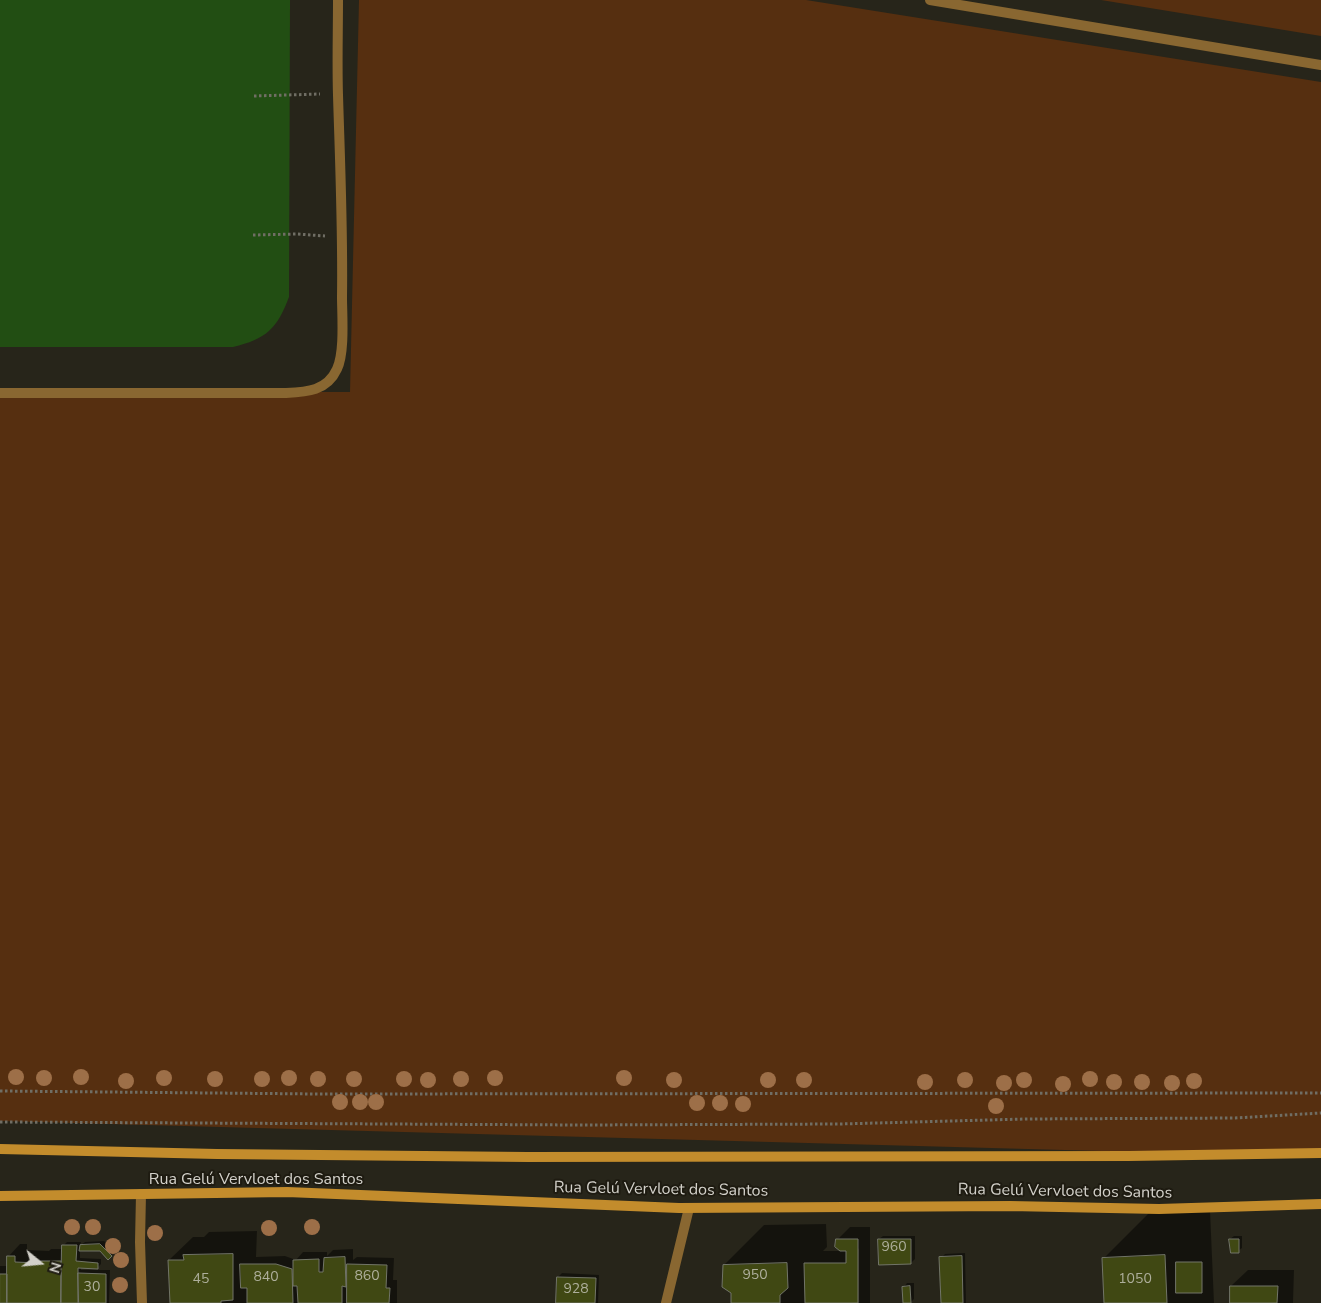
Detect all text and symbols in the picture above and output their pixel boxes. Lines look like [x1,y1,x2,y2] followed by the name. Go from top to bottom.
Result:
[149,1170,363,1190] street label: Rua Gelú Vervloet dos Santos
[554,1179,768,1201] street label: Rua Gelú Vervloet dos Santos
[958,1181,1172,1203] street label: Rua Gelú Vervloet dos Santos
[15,1238,65,1288] north arrow
[881,1240,907,1256] house number: 960
[44,1260,65,1275] text: N
[742,1268,768,1284] house number: 950
[354,1269,380,1285] house number: 860
[253,1270,279,1286] house number: 840
[193,1272,209,1288] house number: 45
[1118,1272,1152,1288] house number: 1050
[84,1280,100,1296] house number: 30
[563,1282,589,1298] house number: 928

